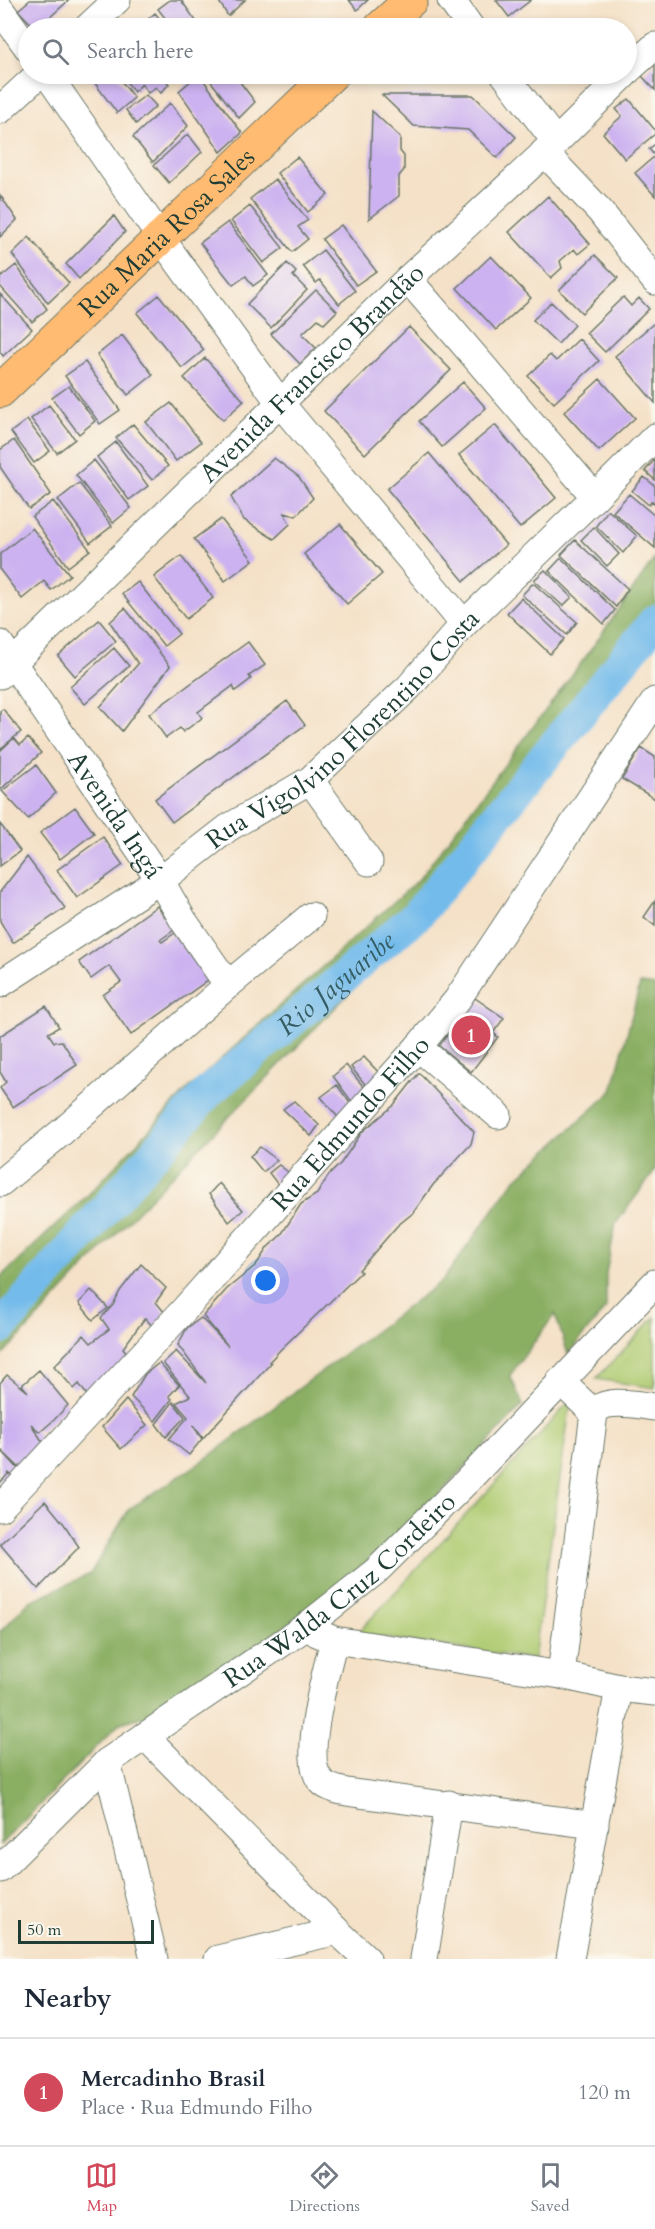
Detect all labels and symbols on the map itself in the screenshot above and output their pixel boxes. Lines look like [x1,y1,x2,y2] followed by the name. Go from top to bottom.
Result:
[71,140,263,325] street label: Rua Maria Rosa Sales
[192,256,432,491] street label: Avenida Francisco Brandão
[198,601,487,857] street label: Rua Vigolvino Florentino Costa
[59,744,171,885] street label: Avenida Ingá
[269,923,404,1045] water label: Rio Jaguaribe
[452,1012,490,1058] pin: 1
[263,1029,438,1219] street label: Rua Edmundo Filho
[251,1266,280,1295] your location
[216,1485,464,1696] street label: Rua Walda Cruz Cordeiro
[18,1917,154,1944] scale bar

